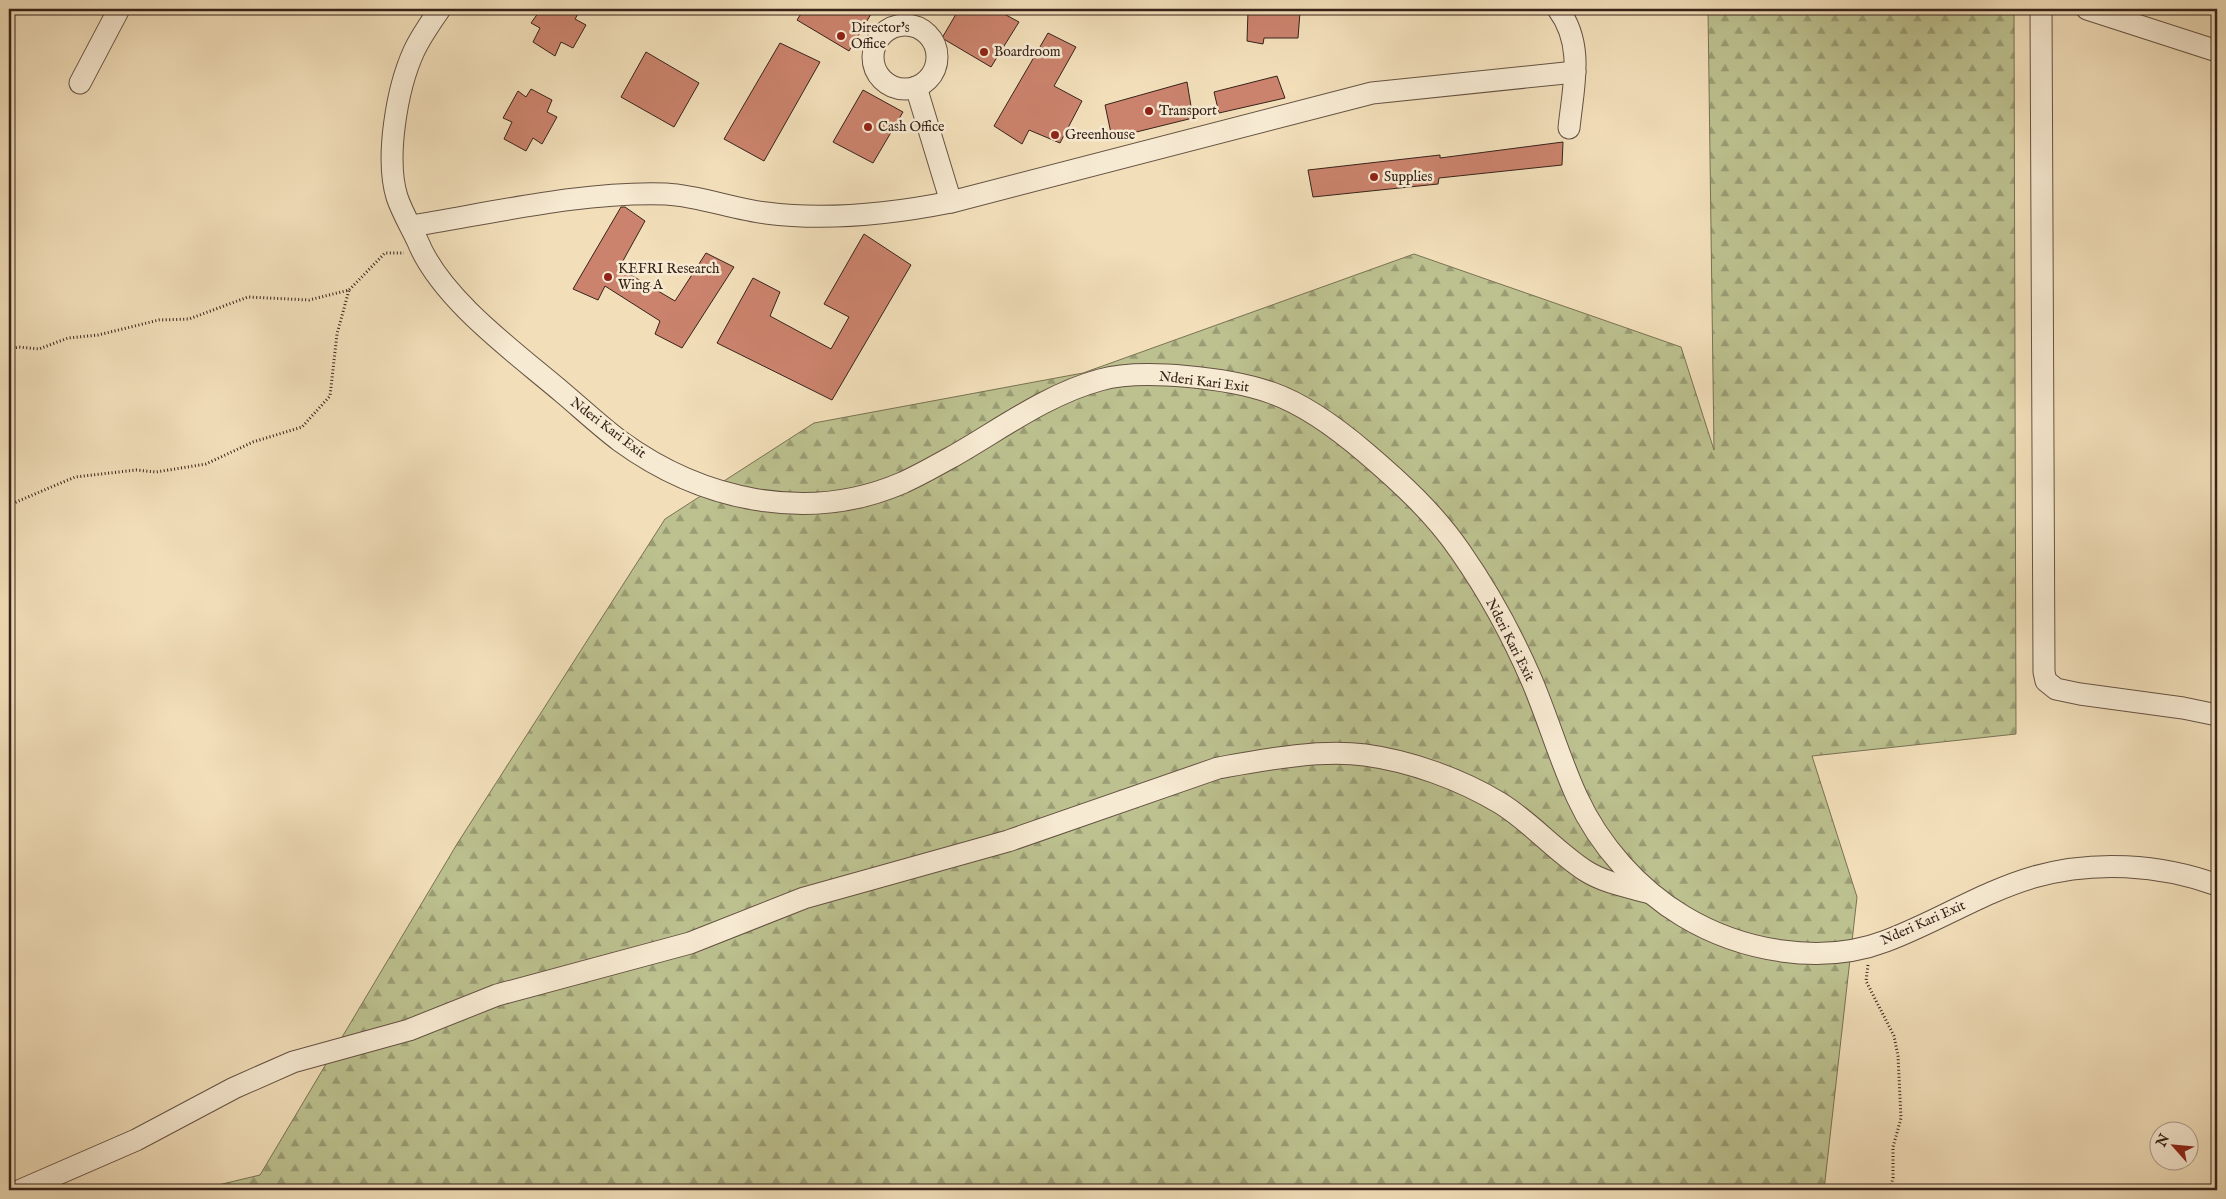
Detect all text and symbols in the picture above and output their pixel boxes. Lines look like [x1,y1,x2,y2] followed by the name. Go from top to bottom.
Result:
[851,19,910,53] place label: Director's Office
[835,30,847,42] marker: Director's Office
[994,43,1061,61] place label: Boardroom
[978,46,990,58] marker: Boardroom
[1159,102,1217,120] place label: Transport
[1143,105,1155,117] marker: Transport
[878,118,945,136] place label: Cash Office
[862,121,874,133] marker: Cash Office
[1065,126,1136,144] place label: Greenhouse
[1049,129,1061,141] marker: Greenhouse
[1384,168,1432,186] place label: Supplies
[1368,171,1380,183] marker: Supplies
[618,260,720,294] place label: KEFRI Research Wing A
[602,271,614,283] marker: KEFRI Research Wing A
[1158,368,1250,396] street label: Nderi Kari Exit
[566,394,650,463] street label: Nderi Kari Exit
[1481,596,1539,685] street label: Nderi Kari Exit
[1878,896,1968,950] street label: Nderi Kari Exit
[2148,1122,2198,1172] north arrow
[2152,1131,2174,1151] text: N

